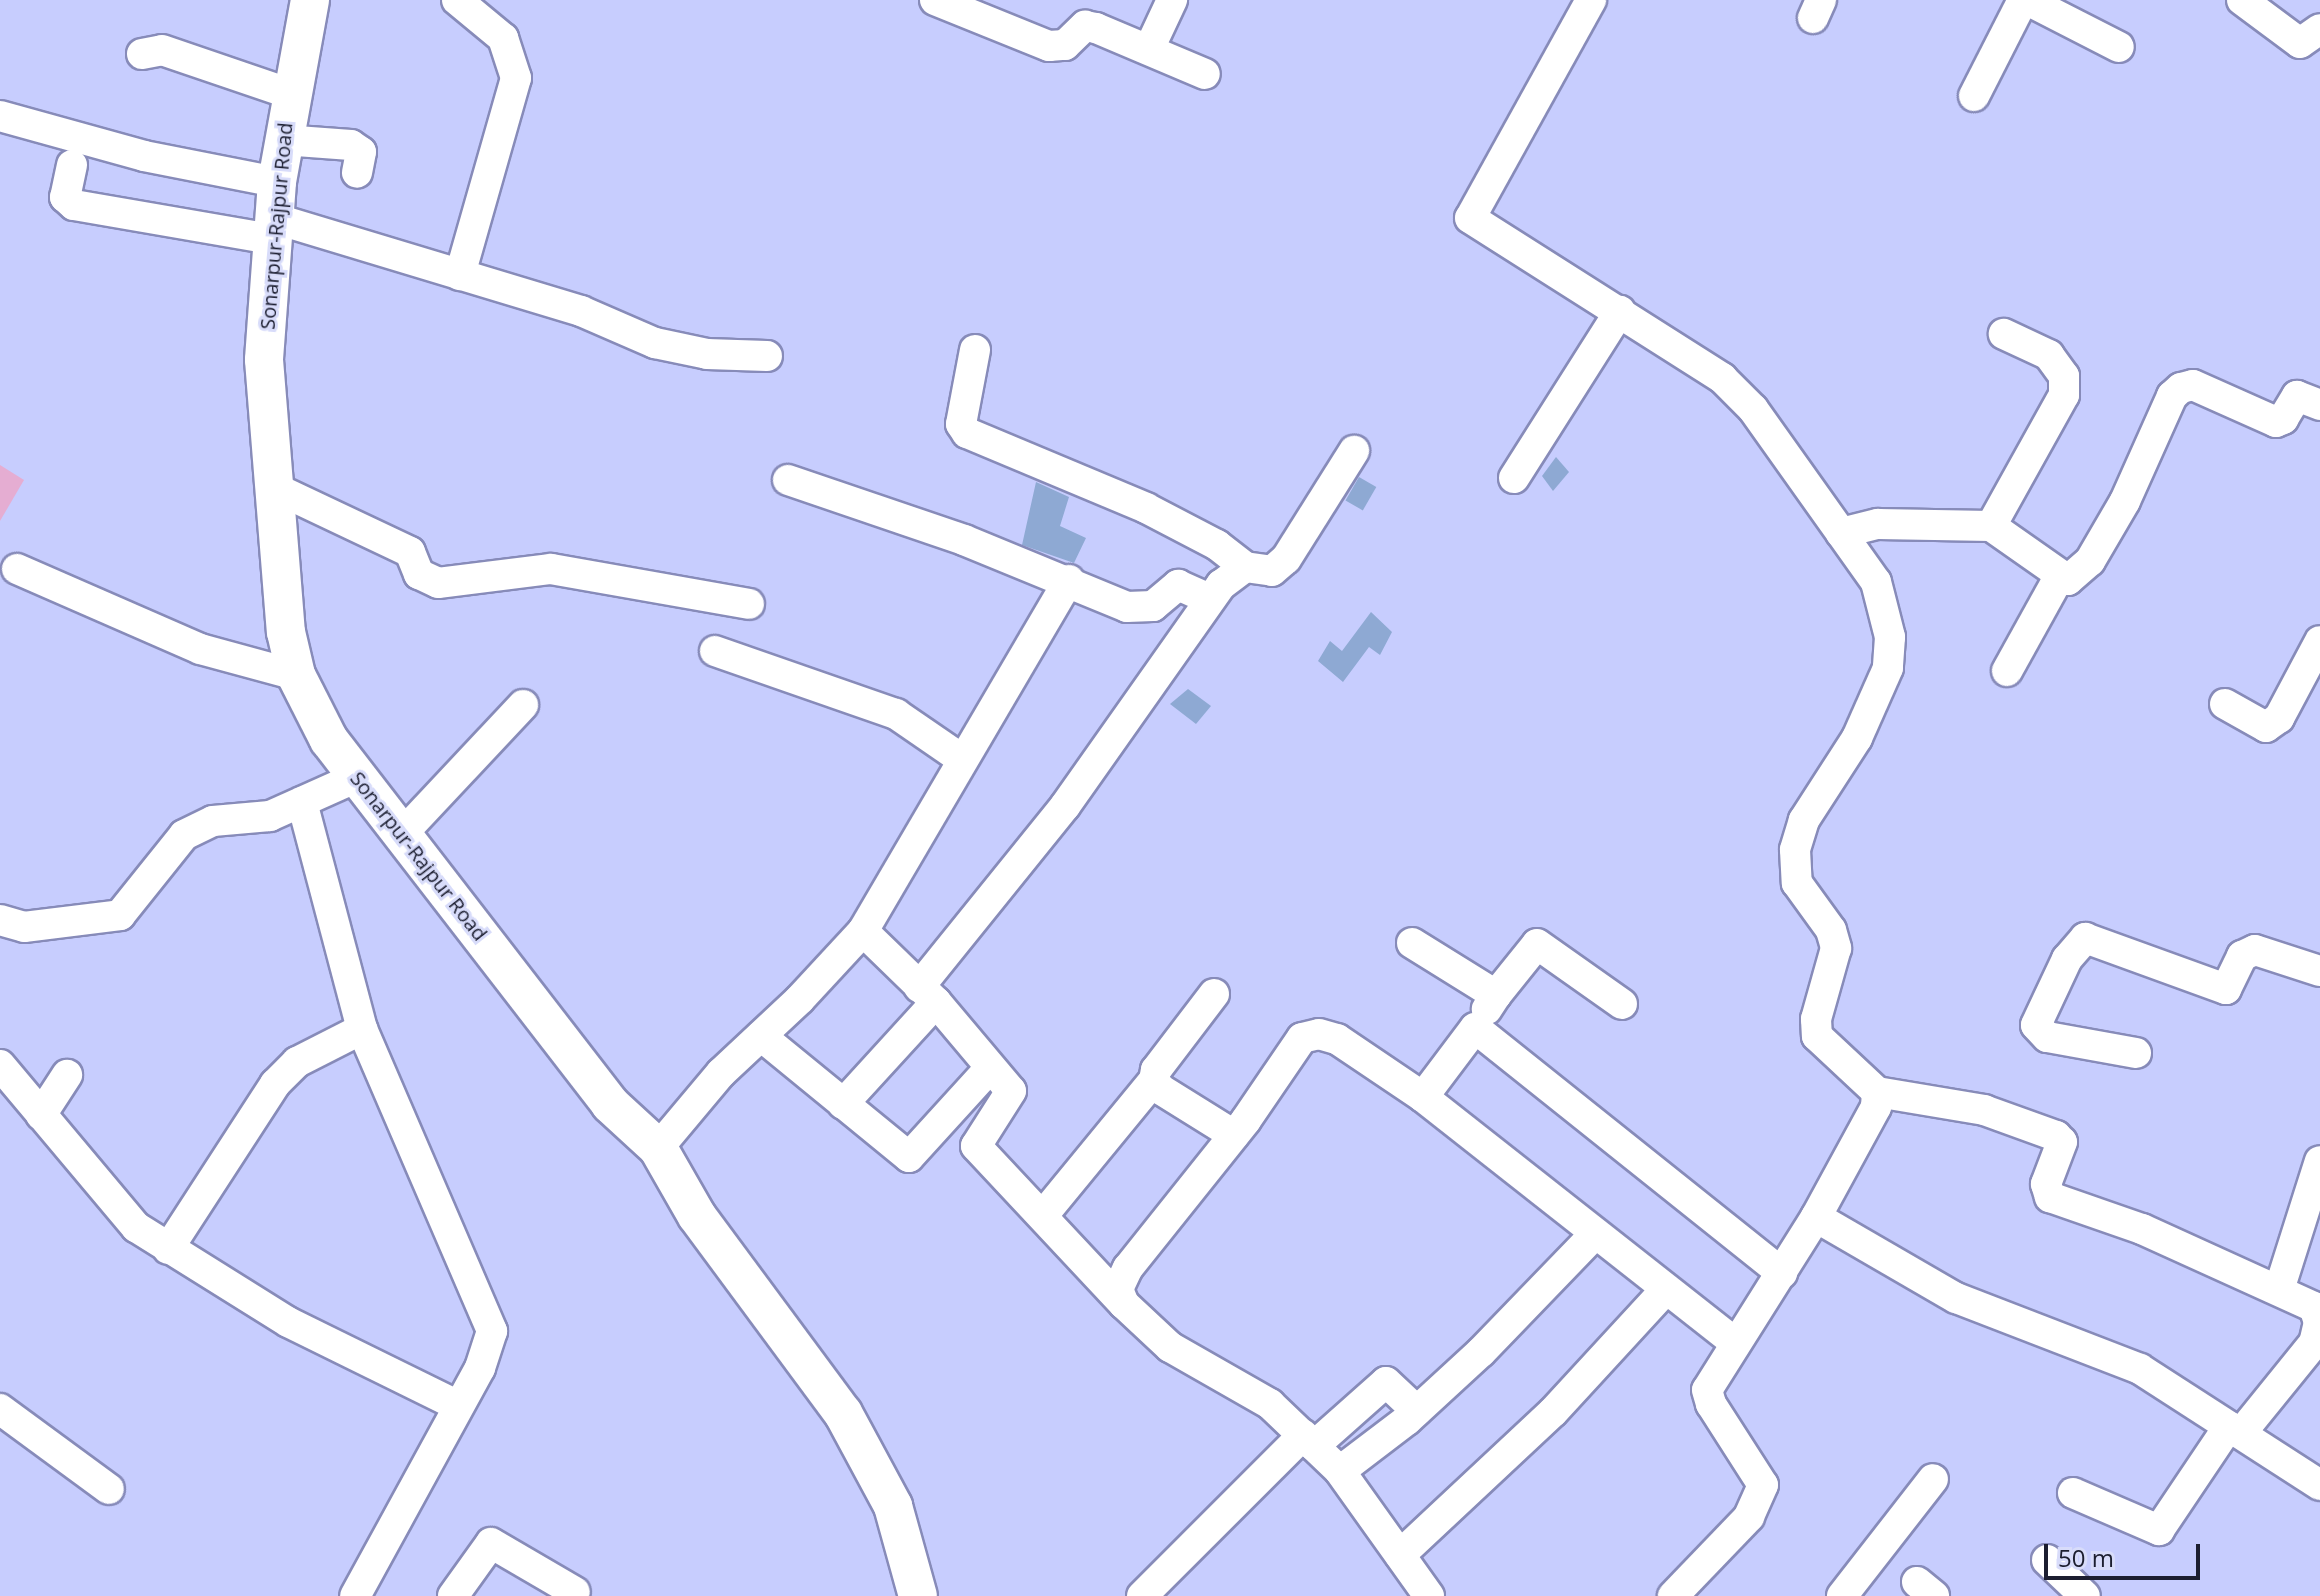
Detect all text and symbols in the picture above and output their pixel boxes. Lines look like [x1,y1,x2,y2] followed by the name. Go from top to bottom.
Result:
[255,121,297,331] street label: Sonarpur-Rajpur Road
[346,767,492,945] street label: Sonarpur-Rajpur Road
[2048,1528,2204,1578] scale bar
[2058,1541,2114,1574] text: 50 m

